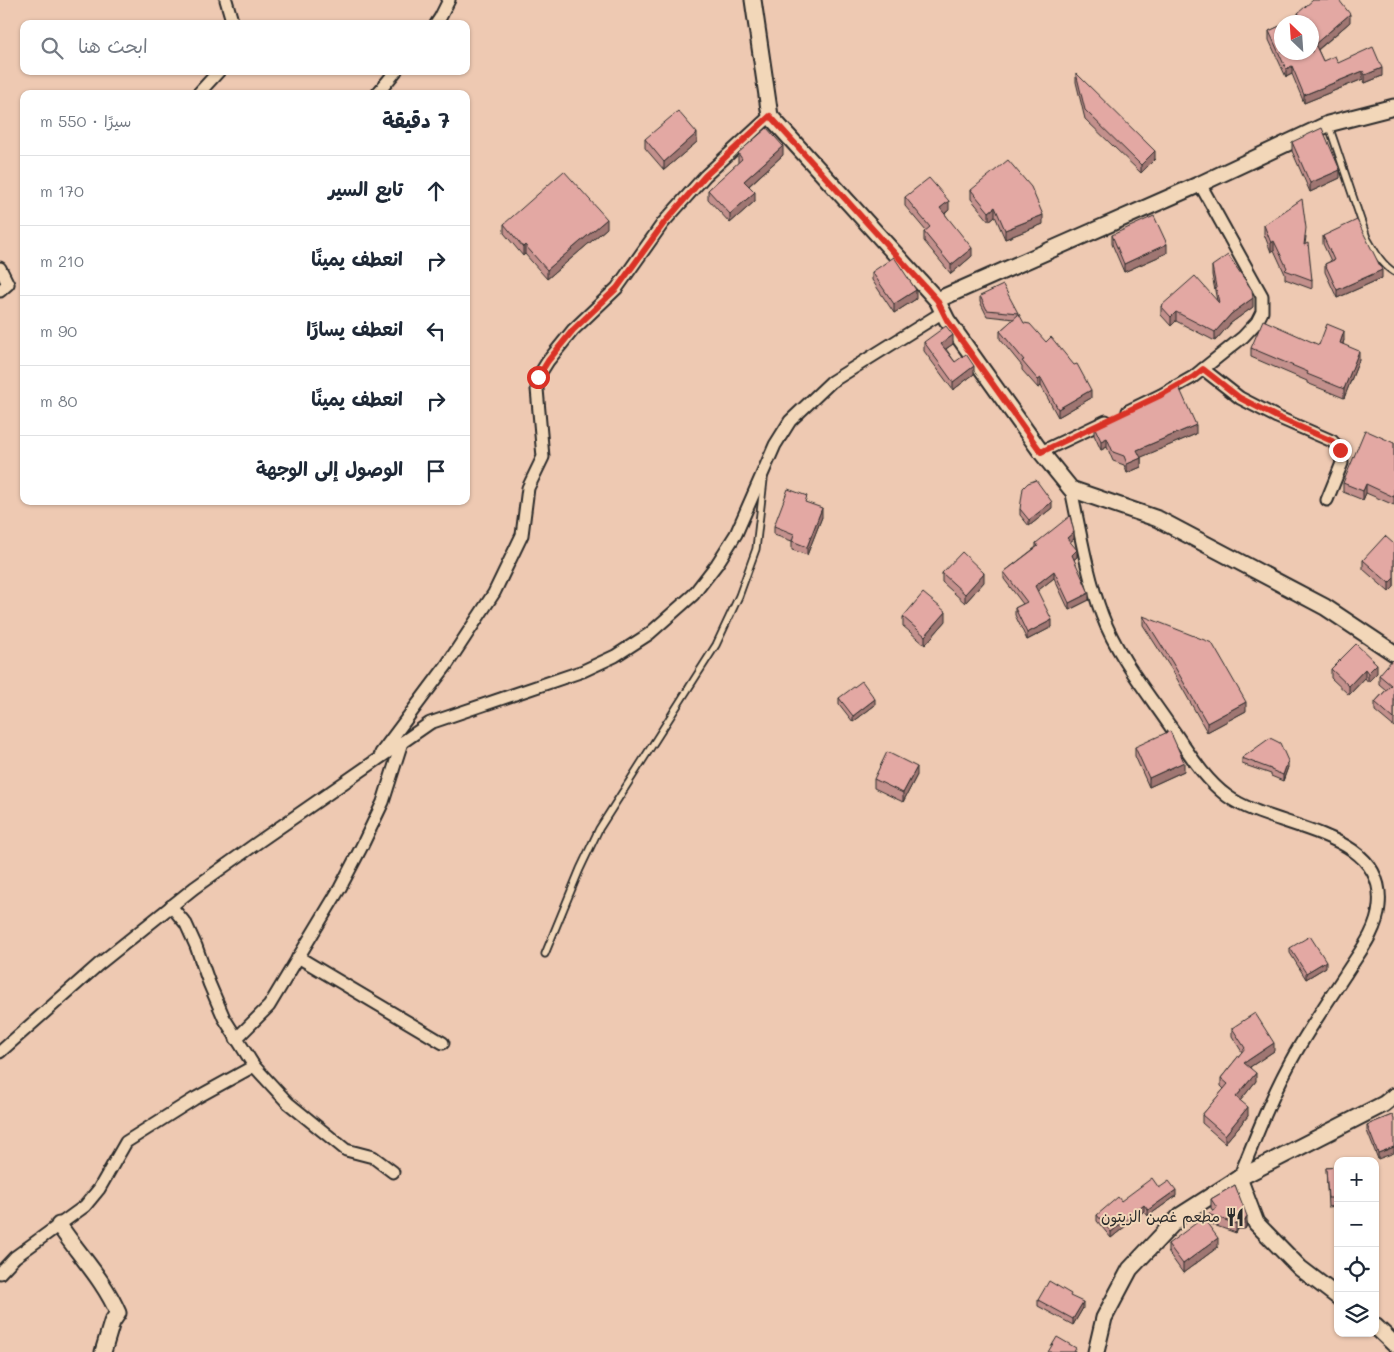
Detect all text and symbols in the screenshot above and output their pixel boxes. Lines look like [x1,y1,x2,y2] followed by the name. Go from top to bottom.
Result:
[1274,15,1319,60] north arrow
[20,20,470,75] search box
[78,33,148,58] text: ابحث هنا
[38,34,66,62] icon: search
[382,106,450,133] text: 7 دقيقة
[40,110,131,131] text: سيرًا · 550 m
[328,176,403,201] text: تابع السير
[422,177,450,205] icon: ahead
[40,180,84,201] text: 170 m
[311,246,403,271] text: انعطف يمينًا
[422,247,450,275] icon: right
[40,250,84,271] text: 210 m
[306,316,403,341] text: انعطف يسارًا
[422,317,450,345] icon: left
[40,320,77,341] text: 90 m
[527,366,550,389] route start
[311,386,403,411] text: انعطف يمينًا
[422,387,450,415] icon: right
[40,390,77,411] text: 80 m
[1329,439,1352,462] route end
[256,456,403,481] text: الوصول إلى الوجهة
[422,457,450,485] icon: arrive
[1334,1157,1379,1337] map controls
[1334,1157,1379,1202] button: +
[1334,1202,1379,1247] button: −
[1101,1206,1220,1229] place label: مطعم غصن الزيتون
[1224,1206,1246,1228] restaurant icon: مطعم غصن الزيتون
[1334,1247,1379,1292] button: locate
[1334,1292,1379,1337] button: layers

